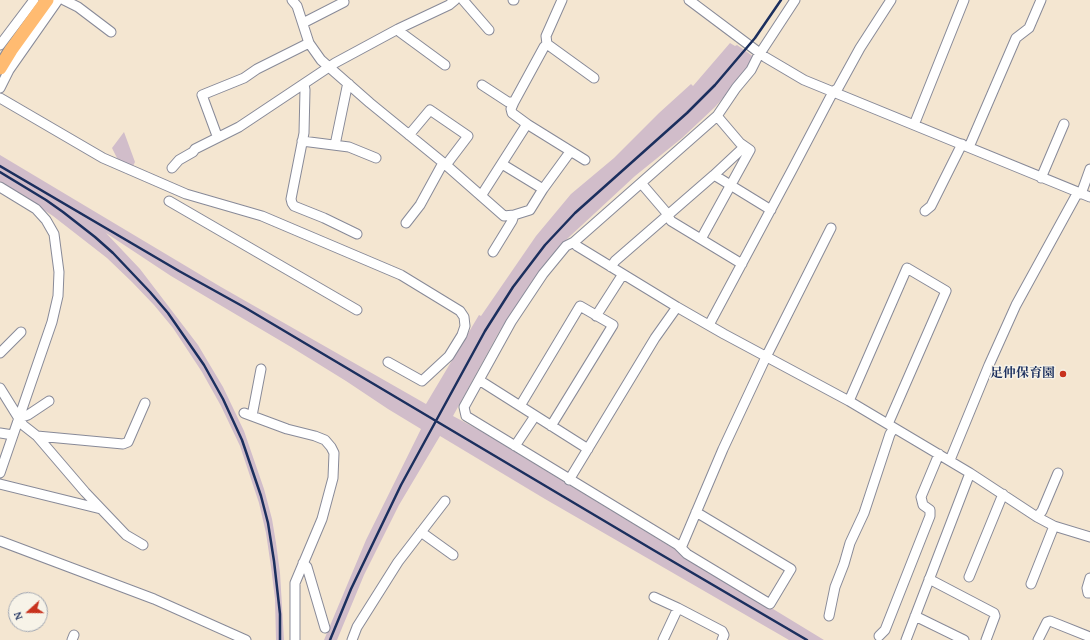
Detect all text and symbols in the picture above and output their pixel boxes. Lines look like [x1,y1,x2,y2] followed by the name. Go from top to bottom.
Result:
[990,366,1055,382] place label: 足仲保育園
[1058,369,1068,379] marker: 足仲保育園
[8,592,48,632] north arrow
[9,610,27,622] text: N

